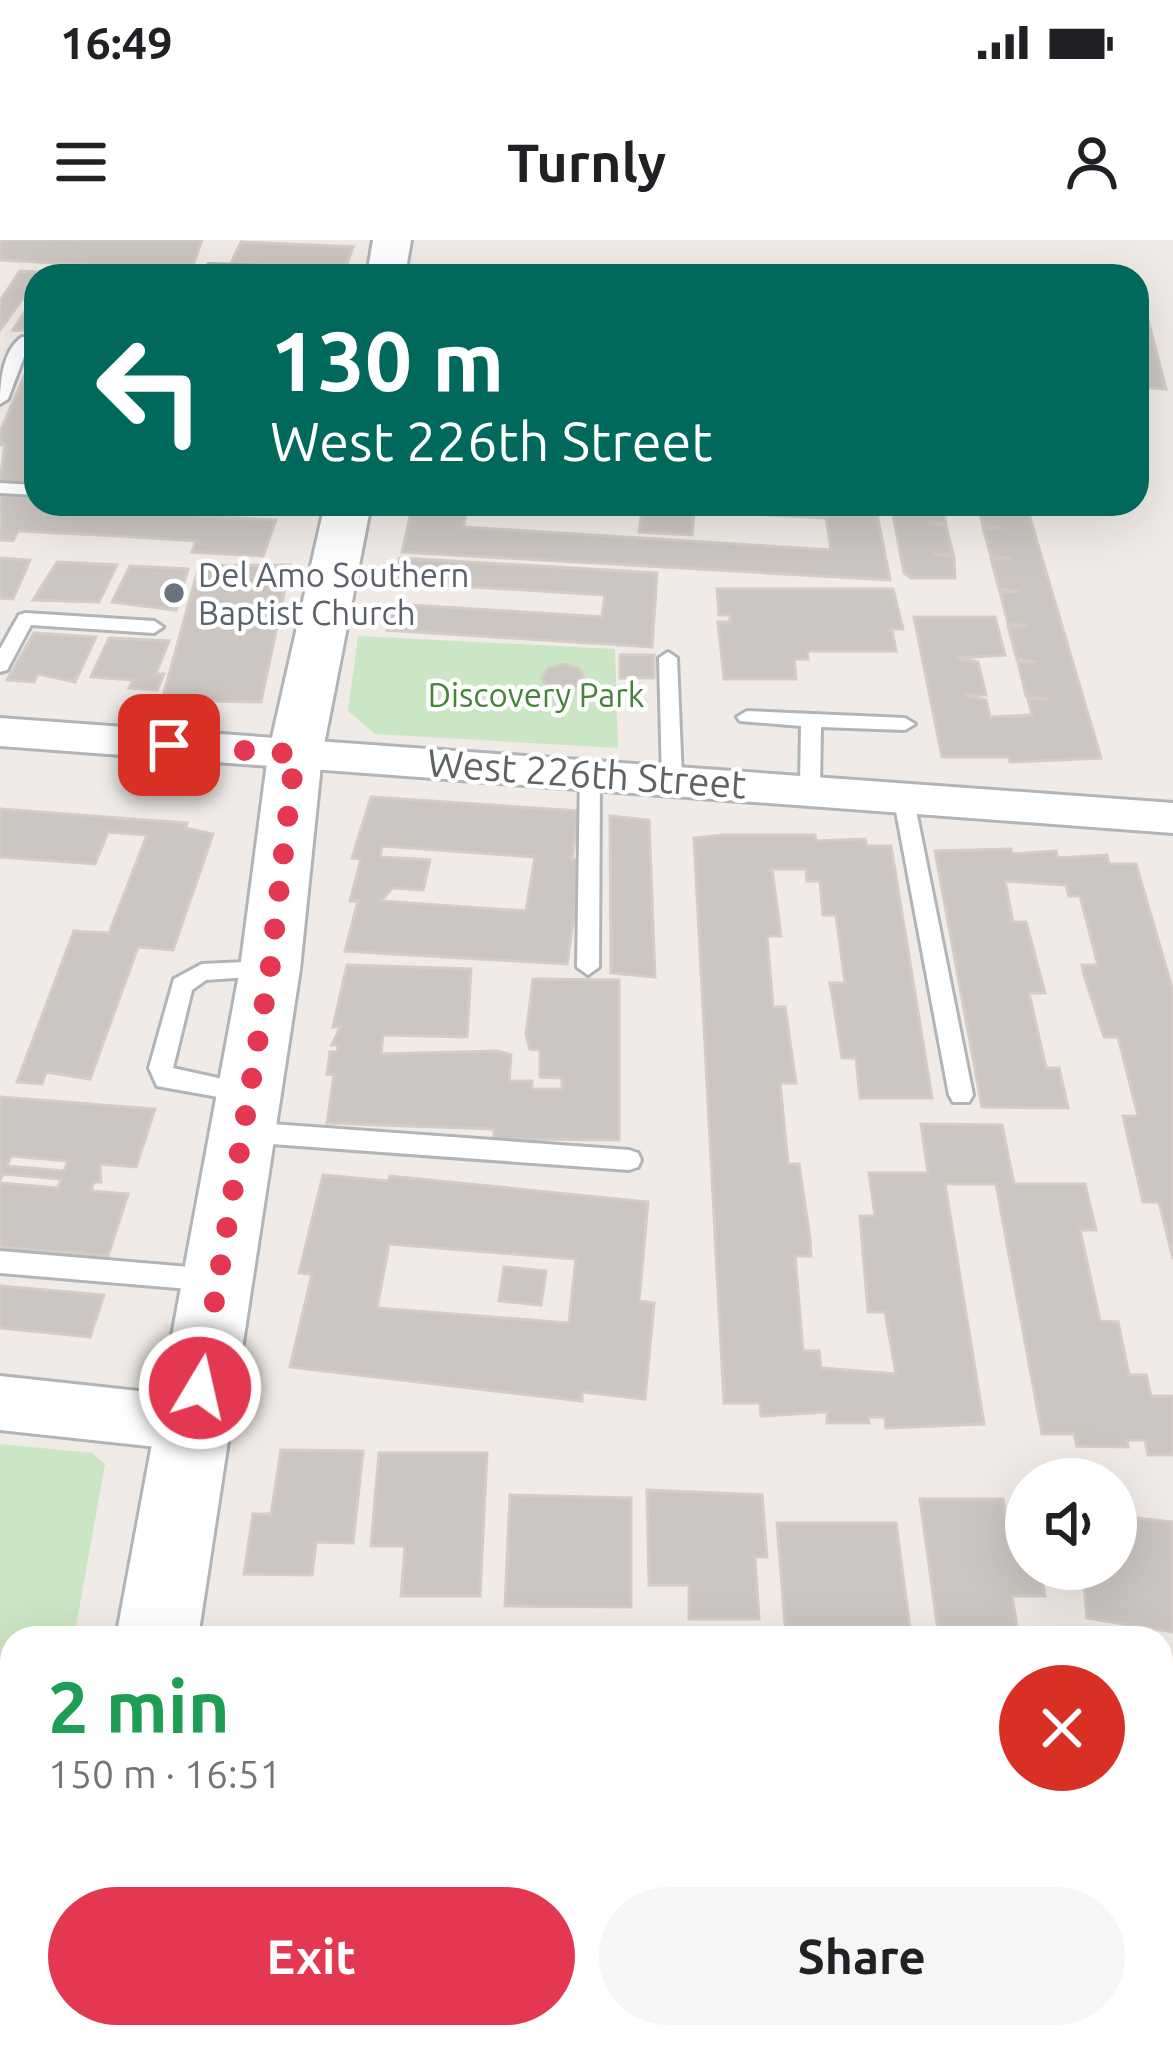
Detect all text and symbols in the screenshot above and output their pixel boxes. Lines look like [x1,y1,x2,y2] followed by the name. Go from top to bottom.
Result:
[60,17,173,68] text: 16:49
[48,129,114,195] icon: menu
[1059,129,1125,195] icon: person
[507,132,666,192] text: Turnly
[72,312,228,468] icon: left
[270,313,504,407] text: 130 m
[270,411,713,471] text: West 226th Street
[198,556,469,631] place label: Del Amo Southern Baptist Church
[161,580,187,606] marker: Del Amo Southern Baptist Church
[428,676,645,713] park label: Discovery Park
[118,694,220,796] pin
[136,712,202,778] icon: arrive
[426,740,748,806] street label: West 226th Street
[137,1325,263,1451] position arrow
[1005,1458,1137,1590] map controls
[1005,1458,1137,1590] button: sound
[999,1665,1125,1791] button: close
[48,1666,230,1747] text: 2 min
[48,1752,282,1795] text: 150 m · 16:51
[48,1887,575,2025] button: Exit
[599,1887,1125,2025] button: Share

